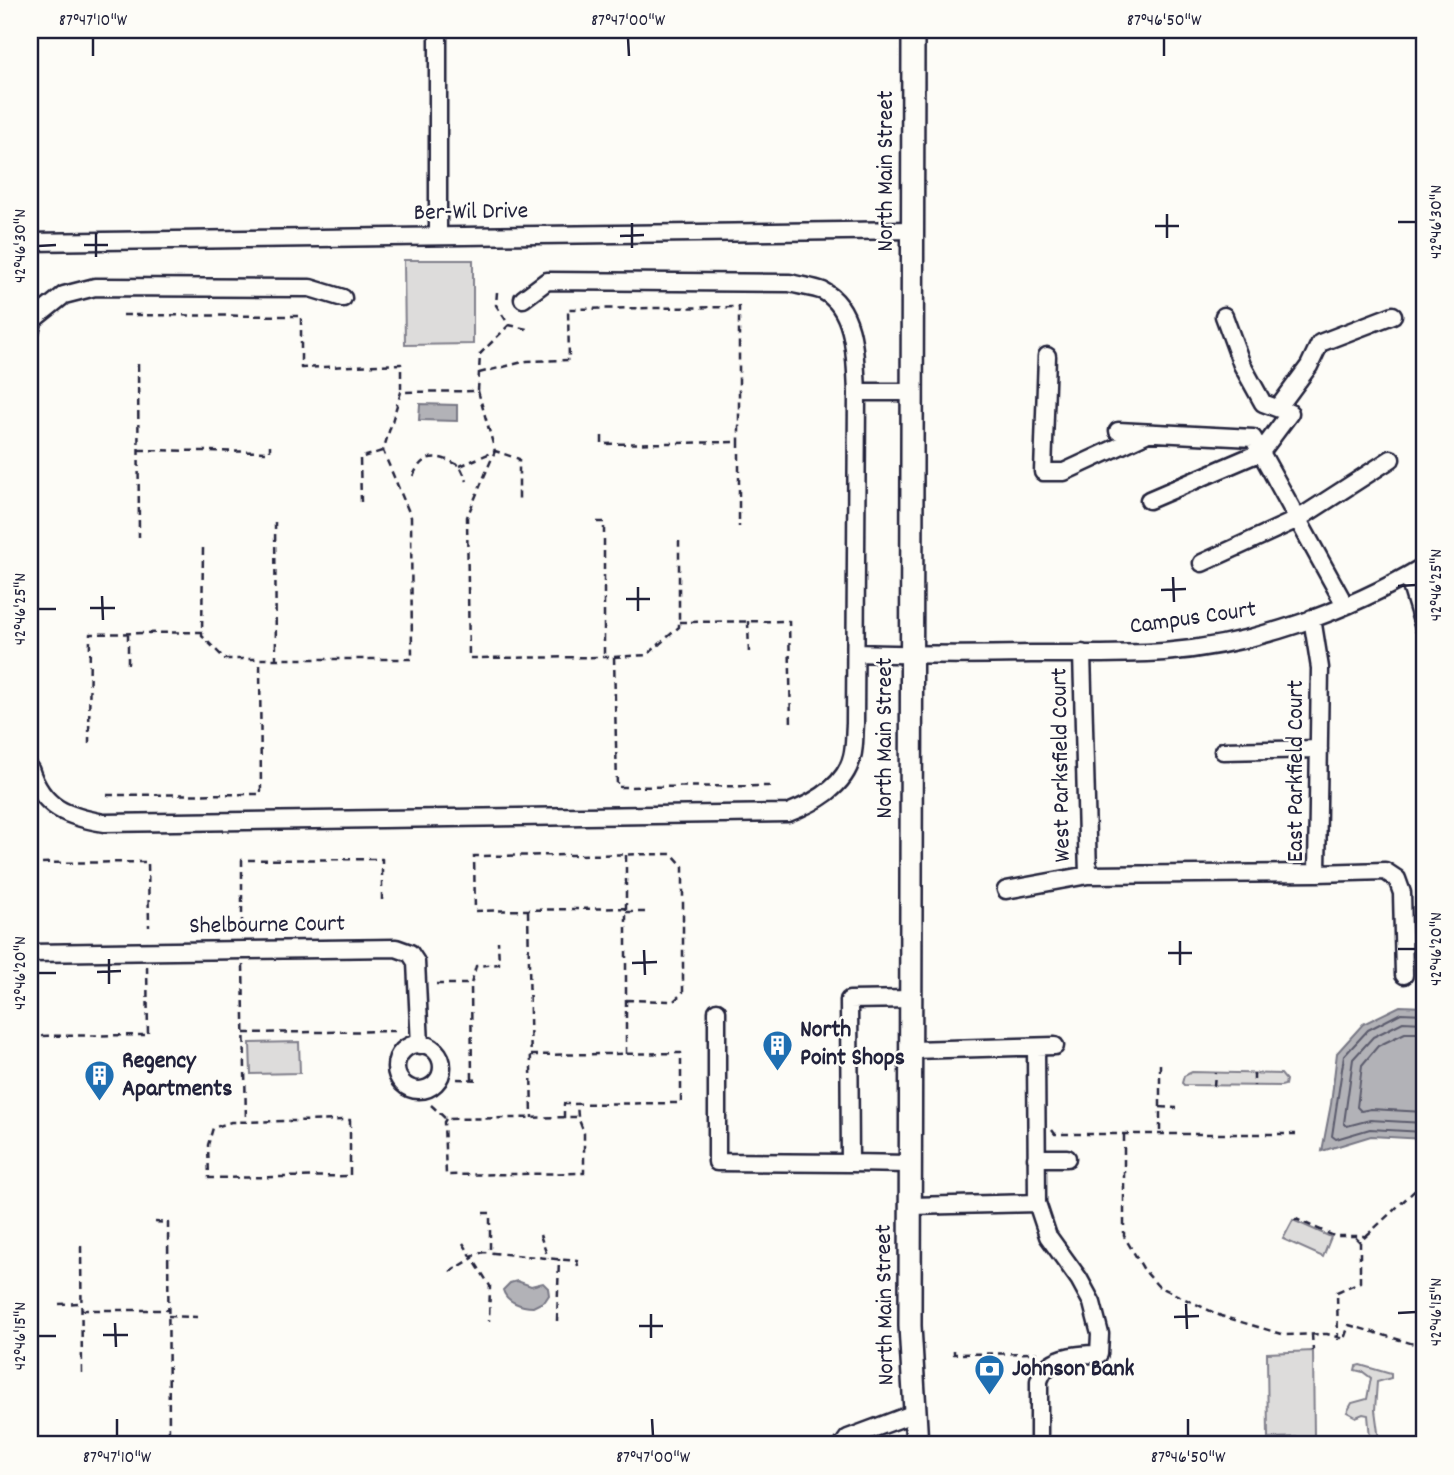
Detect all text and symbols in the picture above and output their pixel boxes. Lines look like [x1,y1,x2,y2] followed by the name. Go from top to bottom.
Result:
[59,9,128,34] text: 87°47'10"W
[591,9,666,34] text: 87°47'00"W
[1127,9,1202,34] text: 87°46'50"W
[870,90,904,252] street label: North Main Street
[1425,185,1450,259] text: 42°46'30"N
[413,195,529,231] street label: Ber-Wil Drive
[9,209,34,283] text: 42°46'30"N
[1425,549,1450,621] text: 42°46'25"N
[9,573,34,645] text: 42°46'25"N
[1128,593,1259,645] street label: Campus Court
[869,657,903,819] street label: North Main Street
[1043,667,1081,863] street label: West Parksfield Court
[1280,680,1314,862] street label: East Parkfield Court
[189,908,345,944] street label: Shelbourne Court
[1425,912,1450,986] text: 42°46'20"N
[9,936,34,1010] text: 42°46'20"N
[800,1014,905,1076] place label: North Point Shops
[760,1028,794,1072] building icon: North Point Shops
[122,1045,232,1107] place label: Regency Apartments
[82,1059,116,1103] building icon: Regency Apartments
[868,1224,904,1386] street label: North Main Street
[1425,1278,1450,1346] text: 42°46'15"N
[9,1302,34,1370] text: 42°46'15"N
[972,1353,1006,1397] bank icon: Johnson Bank
[1012,1353,1135,1387] place label: Johnson Bank
[83,1446,152,1471] text: 87°47'10"W
[616,1446,691,1471] text: 87°47'00"W
[1151,1446,1226,1471] text: 87°46'50"W

